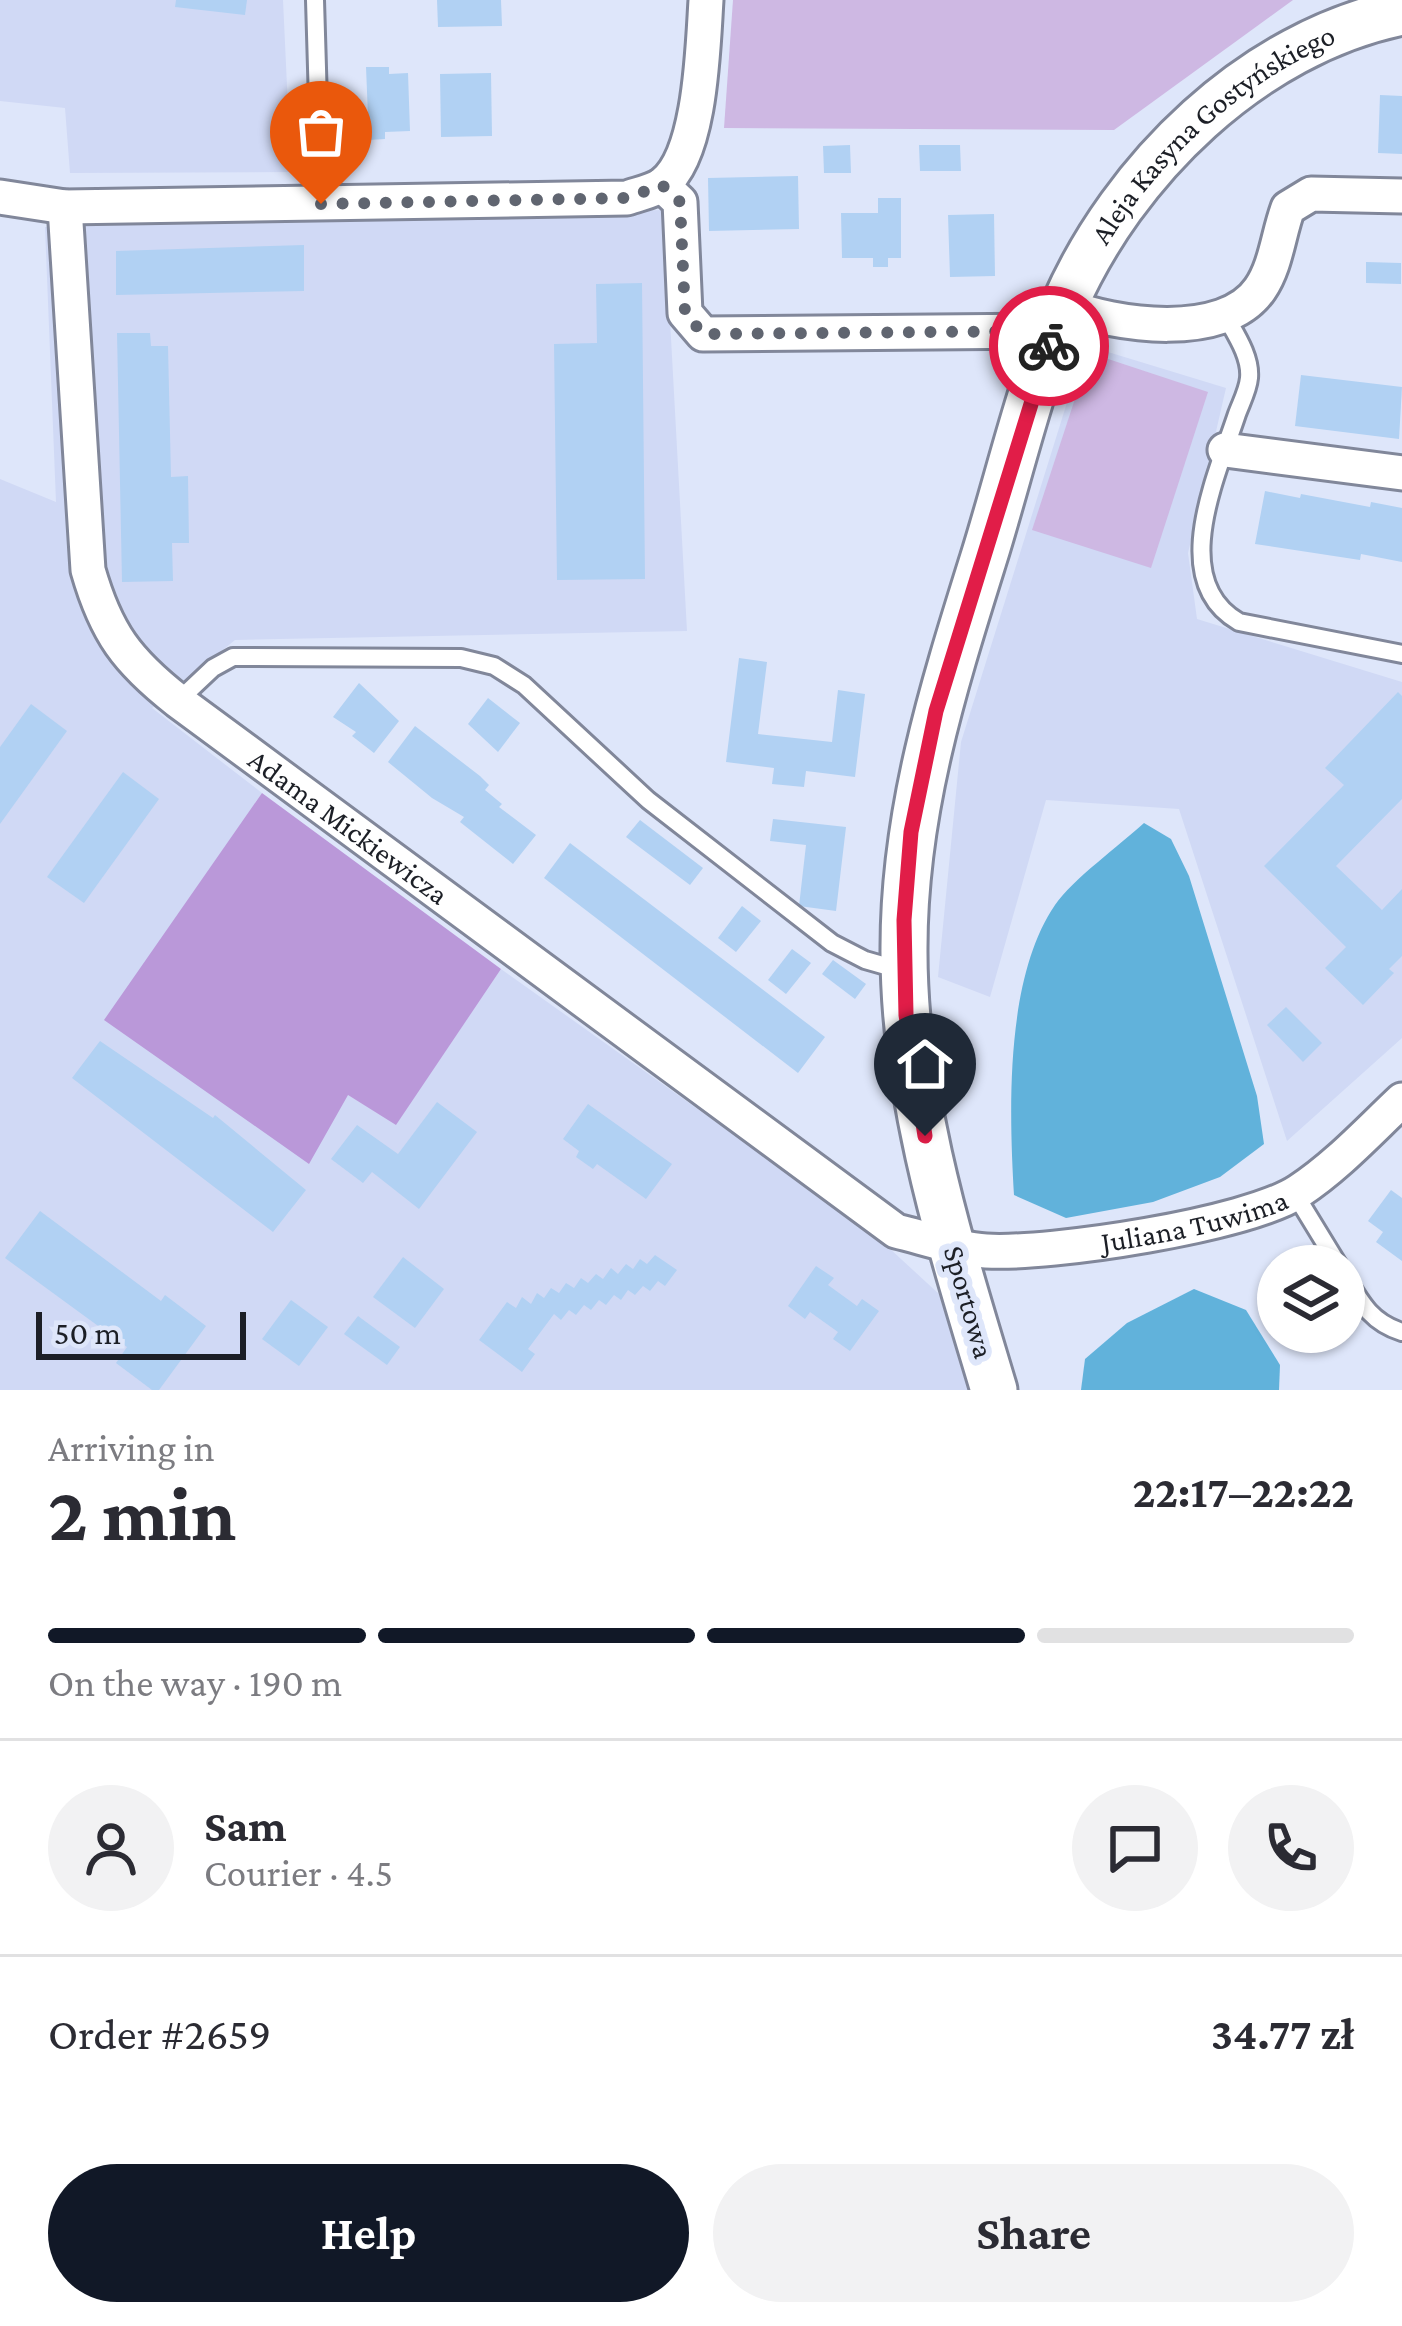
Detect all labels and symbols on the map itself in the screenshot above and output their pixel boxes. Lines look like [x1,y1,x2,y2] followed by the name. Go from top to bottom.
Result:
[1084,18,1339,250] street label: Aleja Kasyna Gostyńskiego
[270,81,372,204] pin
[989,286,1109,406] courier
[242,742,455,911] street label: Adama Mickiewicza
[874,1013,976,1136] pin
[1096,1182,1293,1259] street label: Juliana Tuwima
[937,1242,1001,1362] street label: Sportowa
[36,1306,246,1359] scale bar

